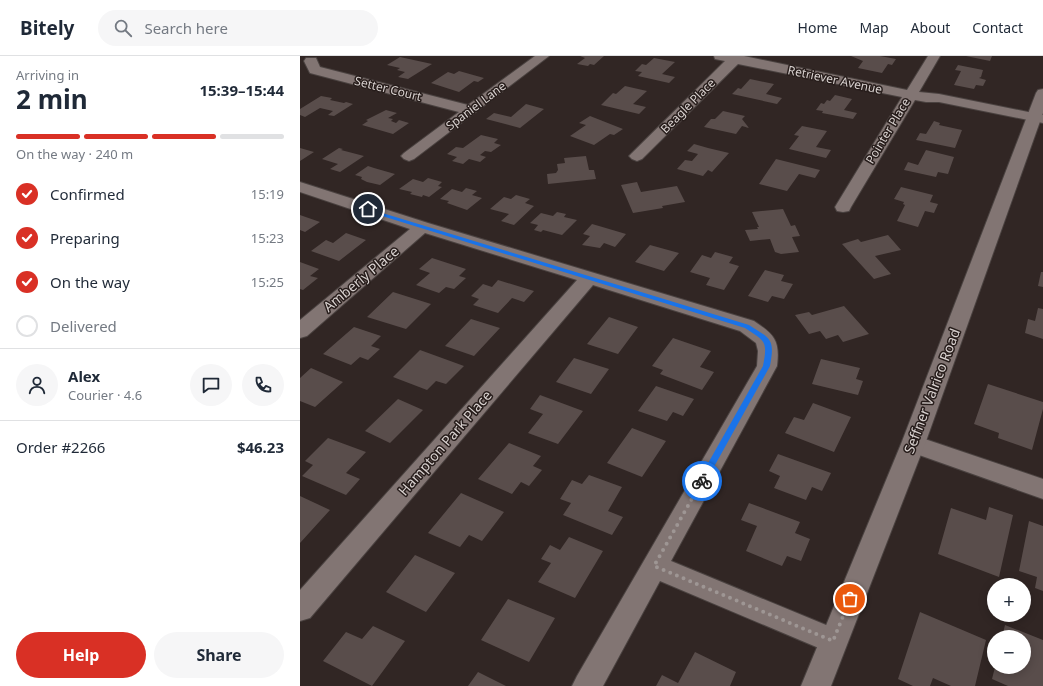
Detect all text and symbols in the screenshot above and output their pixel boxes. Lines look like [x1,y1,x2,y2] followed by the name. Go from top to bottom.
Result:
[98,10,378,46] search box
[20,15,74,41] text: Bitely
[112,17,134,39] icon: search
[144,18,228,38] text: Search here
[798,18,837,37] text: Home
[859,18,889,37] text: Map
[911,18,950,37] text: About
[972,18,1023,37] text: Contact
[786,61,884,98] street label: Retriever Avenue
[16,66,79,84] text: Arriving in
[353,72,424,105] street label: Setter Court
[656,74,719,137] street label: Beagle Place
[442,77,510,134] street label: Spaniel Lane
[199,80,284,100] text: 15:39–15:44
[16,81,88,117] text: 2 min
[861,95,914,167] street label: Pointer Place
[16,145,133,163] text: On the way · 240 m
[16,183,38,205] icon: check
[50,184,125,204] text: Confirmed
[251,185,284,203] text: 15:19
[351,192,385,226] pin
[357,198,379,220] icon: home
[16,227,38,249] icon: check
[50,228,120,248] text: Preparing
[251,229,284,247] text: 15:23
[319,241,403,316] street label: Amberly Place
[16,271,38,293] icon: check
[50,272,130,292] text: On the way
[251,273,284,291] text: 15:25
[50,316,117,336] text: Delivered
[899,326,964,456] street label: Seffner Valrico Road
[16,364,58,406] button: person
[190,364,232,406] button: chat
[242,364,284,406] button: phone
[68,366,100,386] text: Alex
[68,386,142,404] text: Courier · 4.6
[394,386,496,499] street label: Hampton Park Place
[16,437,105,457] text: Order #2266
[237,437,284,457] text: $46.23
[682,461,722,501] courier
[691,470,713,492] icon: bike
[987,578,1031,674] map controls
[987,578,1031,622] button: +
[833,582,867,616] pin
[839,588,861,610] icon: bag
[987,630,1031,674] button: −
[16,632,146,678] button: Help
[154,632,284,678] button: Share

